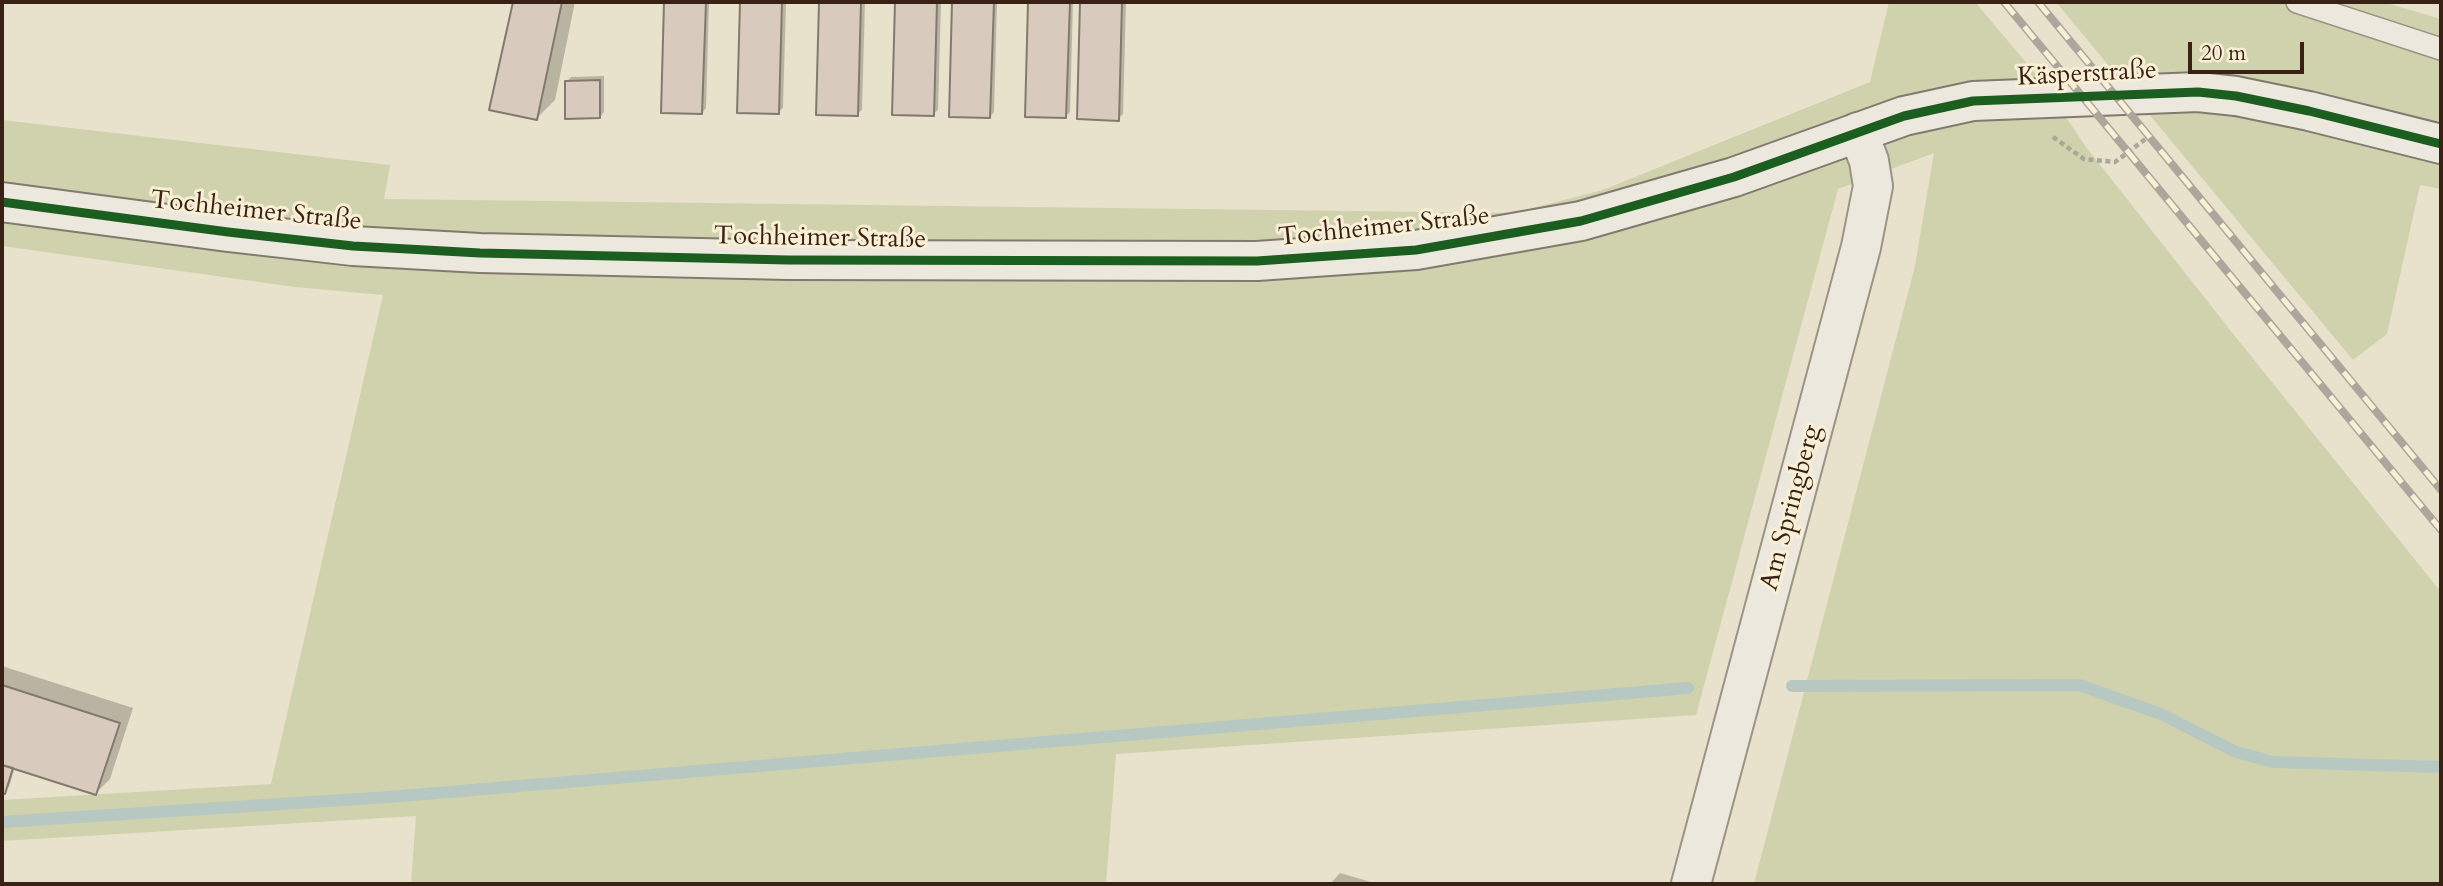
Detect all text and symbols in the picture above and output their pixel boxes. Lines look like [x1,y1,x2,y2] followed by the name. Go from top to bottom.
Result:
[2191,28,2306,72] scale bar
[2201,39,2246,68] text: 20 m
[2017,56,2157,94] street label: Käsperstraße
[149,185,363,239] street label: Tochheimer Straße
[1277,201,1491,255] street label: Tochheimer Straße
[714,222,926,256] street label: Tochheimer Straße
[1755,422,1829,594] street label: Am Springberg

